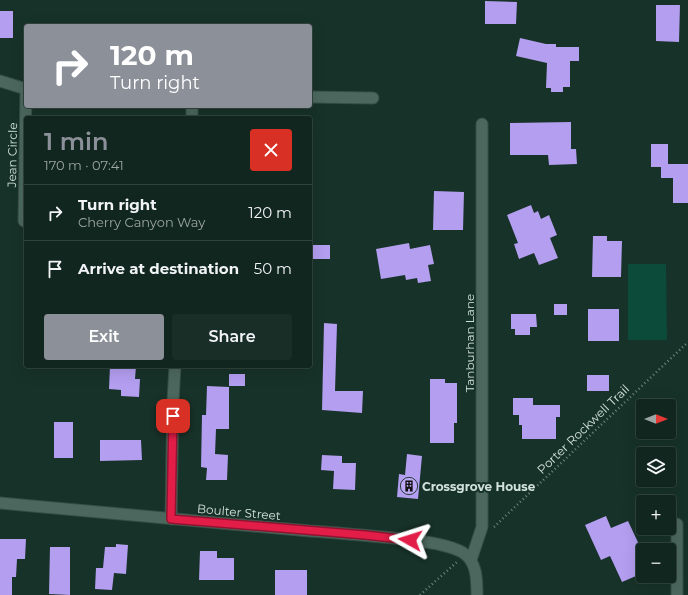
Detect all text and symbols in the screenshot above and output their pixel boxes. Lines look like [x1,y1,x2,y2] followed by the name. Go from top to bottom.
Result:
[110,38,194,72] text: 120 m
[44,40,96,92] icon: right
[110,72,200,94] text: Turn right
[4,122,20,189] street label: Jean Circle
[44,127,108,156] text: 1 min
[250,129,292,171] button: close
[44,157,124,173] text: 170 m · 07:41
[78,195,157,214] text: Turn right
[44,202,66,224] icon: right
[248,203,292,222] text: 120 m
[78,214,205,230] text: Cherry Canyon Way
[44,258,66,280] icon: arrive
[78,259,239,278] text: Arrive at destination
[254,259,292,278] text: 50 m
[462,294,477,392] street label: Tanburhan Lane
[44,314,164,360] button: Exit
[172,314,292,360] button: Share
[534,381,632,477] street label: Porter Rockwell Trail
[156,399,190,433] pin
[636,399,676,439] north arrow
[636,399,676,583] map controls
[162,405,184,427] icon: arrive
[636,447,676,487] button: layers
[399,476,419,496] building icon: Crossgrove House
[422,479,536,494] place label: Crossgrove House
[636,495,676,535] button: +
[197,501,282,523] street label: Boulter Street
[389,519,431,561] position arrow
[636,543,676,583] button: −

